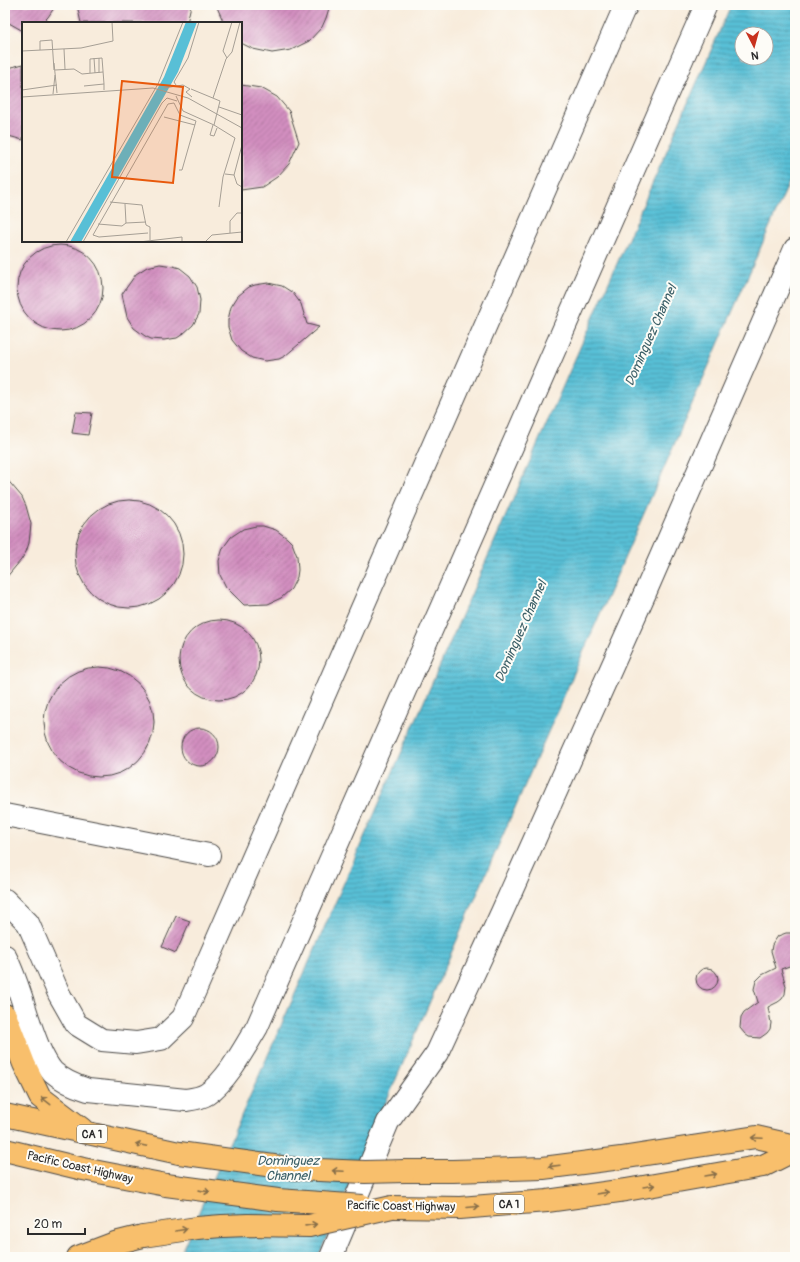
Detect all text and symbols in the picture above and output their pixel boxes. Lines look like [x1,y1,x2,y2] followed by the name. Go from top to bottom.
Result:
[22,22,242,242] inset map
[734,26,774,66] north arrow
[750,49,759,62] text: N
[621,281,681,388] water label: Dominguez Channel
[491,577,551,684] water label: Dominguez Channel
[40,1097,51,1106] one-way arrow
[77,1125,107,1143] road number: CA 1
[751,1135,764,1142] one-way arrow
[135,1140,148,1148] one-way arrow
[25,1148,134,1187] street label: Pacific Coast Highway
[257,1153,321,1184] water label: Dominguez Channel
[548,1162,561,1170] one-way arrow
[332,1167,345,1174] one-way arrow
[704,1171,717,1179] one-way arrow
[642,1182,655,1190] one-way arrow
[197,1187,210,1195] one-way arrow
[596,1189,609,1197] one-way arrow
[494,1195,524,1213] road number: CA 1
[347,1198,455,1215] street label: Pacific Coast Highway
[466,1203,479,1210] one-way arrow
[28,1210,85,1236] scale bar
[34,1217,63,1232] text: 20 m
[304,1221,317,1229] one-way arrow
[174,1226,187,1234] one-way arrow

